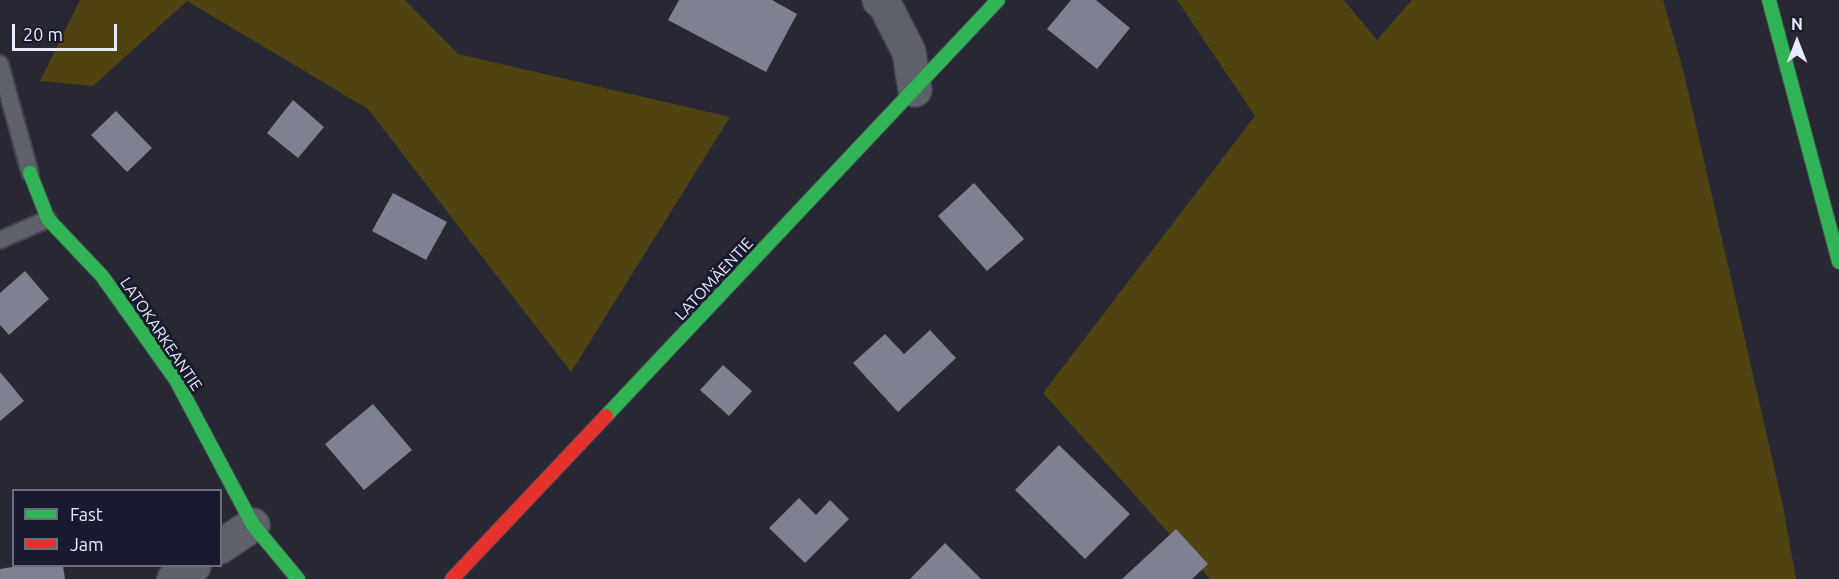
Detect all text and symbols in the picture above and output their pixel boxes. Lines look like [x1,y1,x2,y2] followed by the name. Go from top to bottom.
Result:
[15,12,120,50] scale bar
[1767,12,1827,72] north arrow
[1791,15,1803,33] text: N
[23,24,63,44] text: 20 m
[671,234,757,324] street label: LATOMÄENTIE
[116,274,206,394] street label: LATOKARKEANTIE
[12,489,222,567] legend
[70,504,103,524] text: Fast
[70,534,104,554] text: Jam

